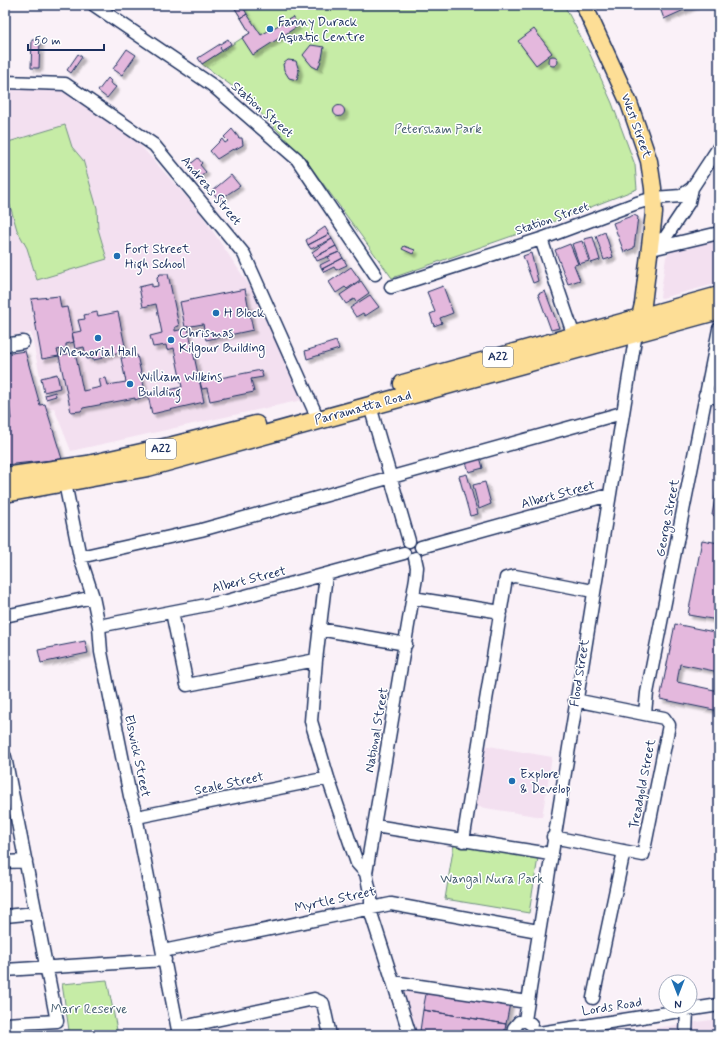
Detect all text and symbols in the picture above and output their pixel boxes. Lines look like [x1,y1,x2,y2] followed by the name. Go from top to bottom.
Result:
[278,14,365,46] place label: Fanny Durack Aquatic Centre
[265,24,275,34] marker: Fanny Durack Aquatic Centre
[28,26,104,52] scale bar
[34,33,61,49] text: 50 m
[227,78,297,142] street label: Station Street
[616,91,656,161] street label: West Street
[394,121,482,138] park label: Petersham Park
[177,153,245,229] street label: Andreas Street
[513,198,591,240] street label: Station Street
[125,241,190,275] place label: Fort Street High School
[112,251,122,261] marker: Fort Street High School
[224,305,265,322] place label: H Block
[211,308,221,318] marker: H Block
[179,325,265,358] place label: Chrismas Kilgour Building
[93,333,103,343] marker: Memorial Hall
[166,335,176,345] marker: Chrismas Kilgour Building
[59,344,137,361] place label: Memorial Hall
[483,347,513,367] road number: A22
[138,369,222,403] place label: William Wilkins Building
[125,379,135,389] marker: William Wilkins Building
[313,387,413,429] street label: Parramatta Road
[146,439,176,459] road number: A22
[519,477,597,513] street label: Albert Street
[652,477,685,559] street label: George Street
[210,563,288,597] street label: Albert Street
[566,638,594,708] street label: Flood Street
[361,686,393,774] street label: National Street
[120,713,154,799] street label: Elswick Street
[626,737,660,830] street label: Treadgold Street
[520,766,571,798] place label: Explore & Develop
[193,768,265,800] street label: Seale Street
[507,776,517,786] marker: Explore & Develop
[440,871,544,889] park label: Wangal Nura Park
[293,883,377,917] street label: Myrtle Street
[658,974,698,1014] north arrow
[581,994,643,1020] street label: Lords Road
[674,996,682,1010] text: N
[51,1001,127,1018] park label: Marr Reserve

